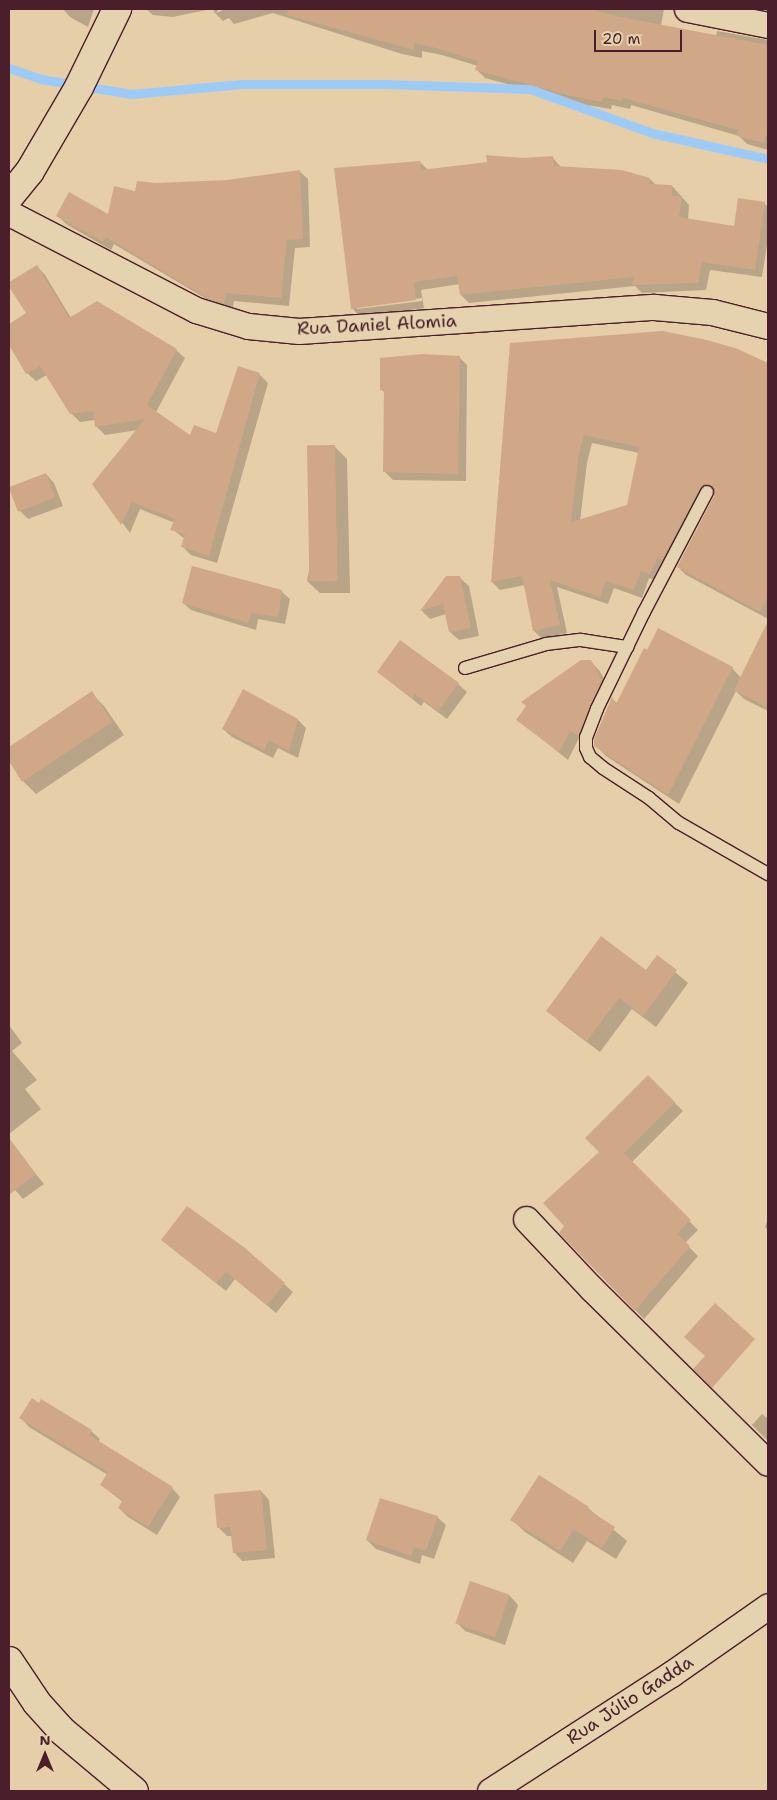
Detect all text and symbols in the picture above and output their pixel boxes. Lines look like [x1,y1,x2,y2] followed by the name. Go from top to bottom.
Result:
[597,20,684,52] scale bar
[602,29,641,49] text: 20 m
[297,310,457,340] street label: Rua Daniel Alomia
[563,1651,697,1749] street label: Rua Júlio Gadda
[20,1730,70,1780] north arrow
[39,1731,51,1749] text: N

